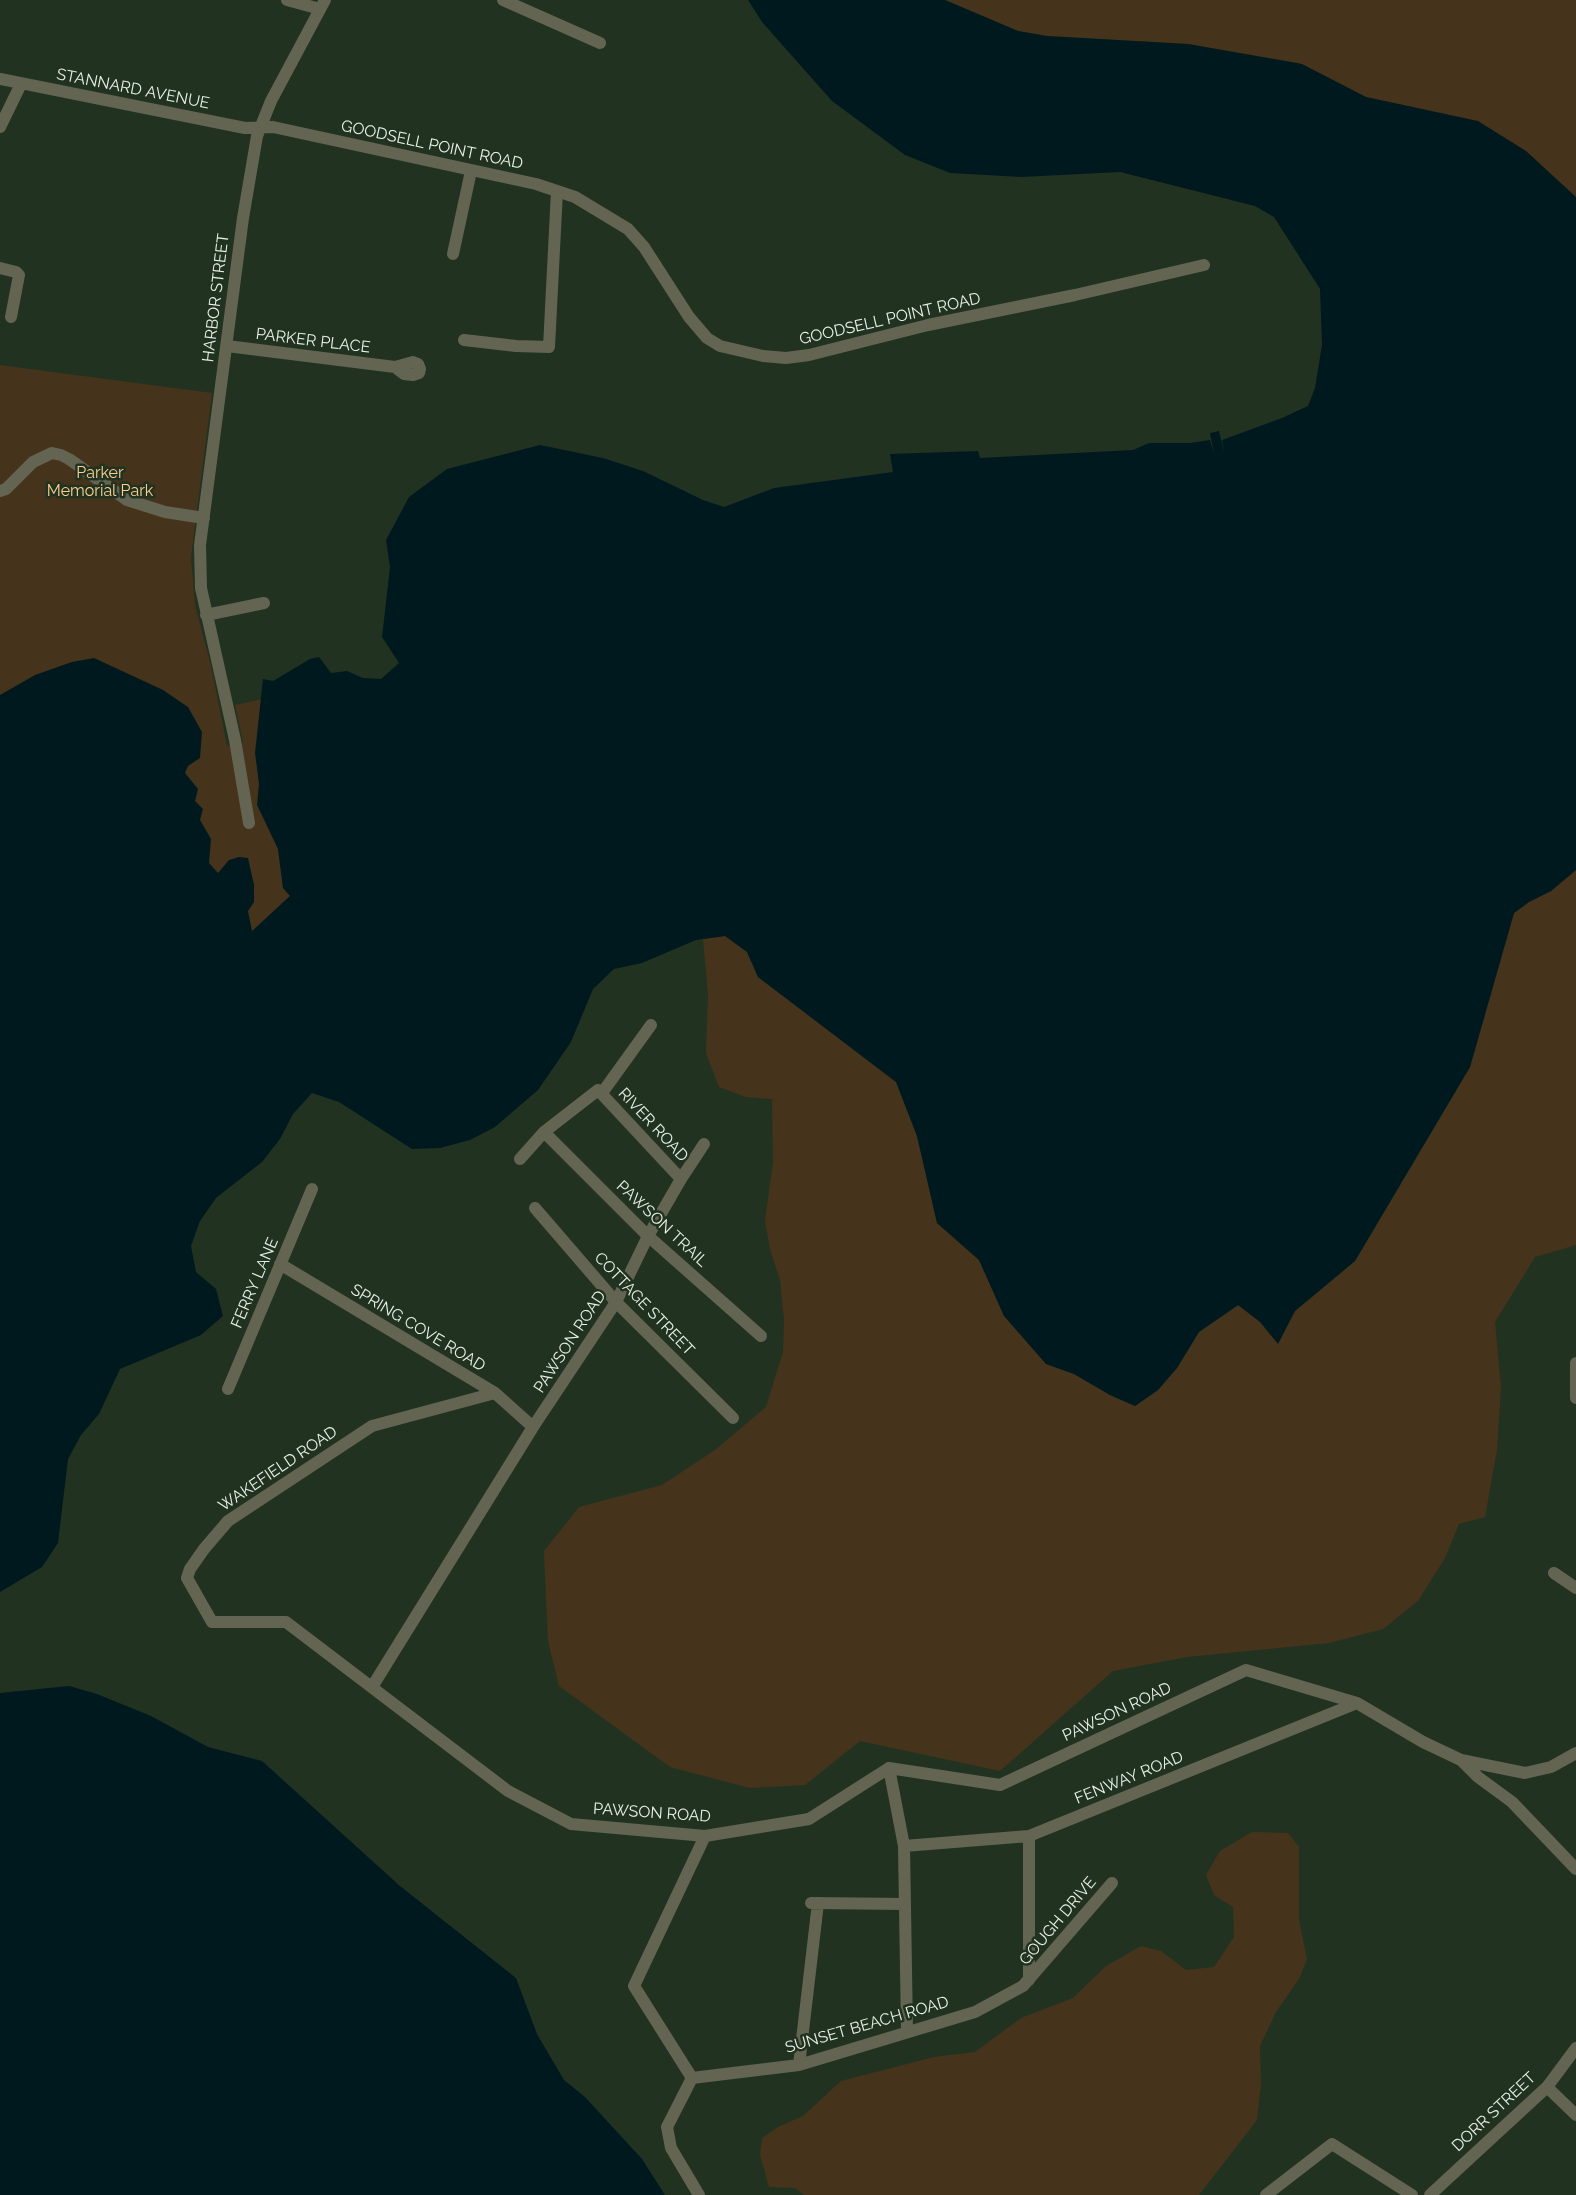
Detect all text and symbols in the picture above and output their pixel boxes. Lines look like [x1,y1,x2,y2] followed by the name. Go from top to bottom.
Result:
[55,65,211,113] street label: STANNARD AVENUE
[339,116,525,174] street label: GOODSELL POINT ROAD
[199,233,233,363] street label: HARBOR STREET
[797,289,983,349] street label: GOODSELL POINT ROAD
[255,324,371,358] street label: PARKER PLACE
[47,463,153,501] park label: Parker Memorial Park
[614,1084,692,1166] street label: RIVER ROAD
[612,1177,712,1271] street label: PAWSON TRAIL
[227,1235,283,1331] street label: FERRY LANE
[590,1249,698,1359] street label: COTTAGE STREET
[347,1280,489,1376] street label: SPRING COVE ROAD
[530,1287,610,1397] street label: PAWSON ROAD
[215,1422,341,1516] street label: WAKEFIELD ROAD
[1059,1678,1175,1746] street label: PAWSON ROAD
[1072,1747,1186,1809] street label: FENWAY ROAD
[592,1799,712,1827] street label: PAWSON ROAD
[1015,1873,1101,1969] street label: GOUGH DRIVE
[783,1992,951,2058] street label: SUNSET BEACH ROAD
[1448,2068,1540,2156] street label: DORR STREET

